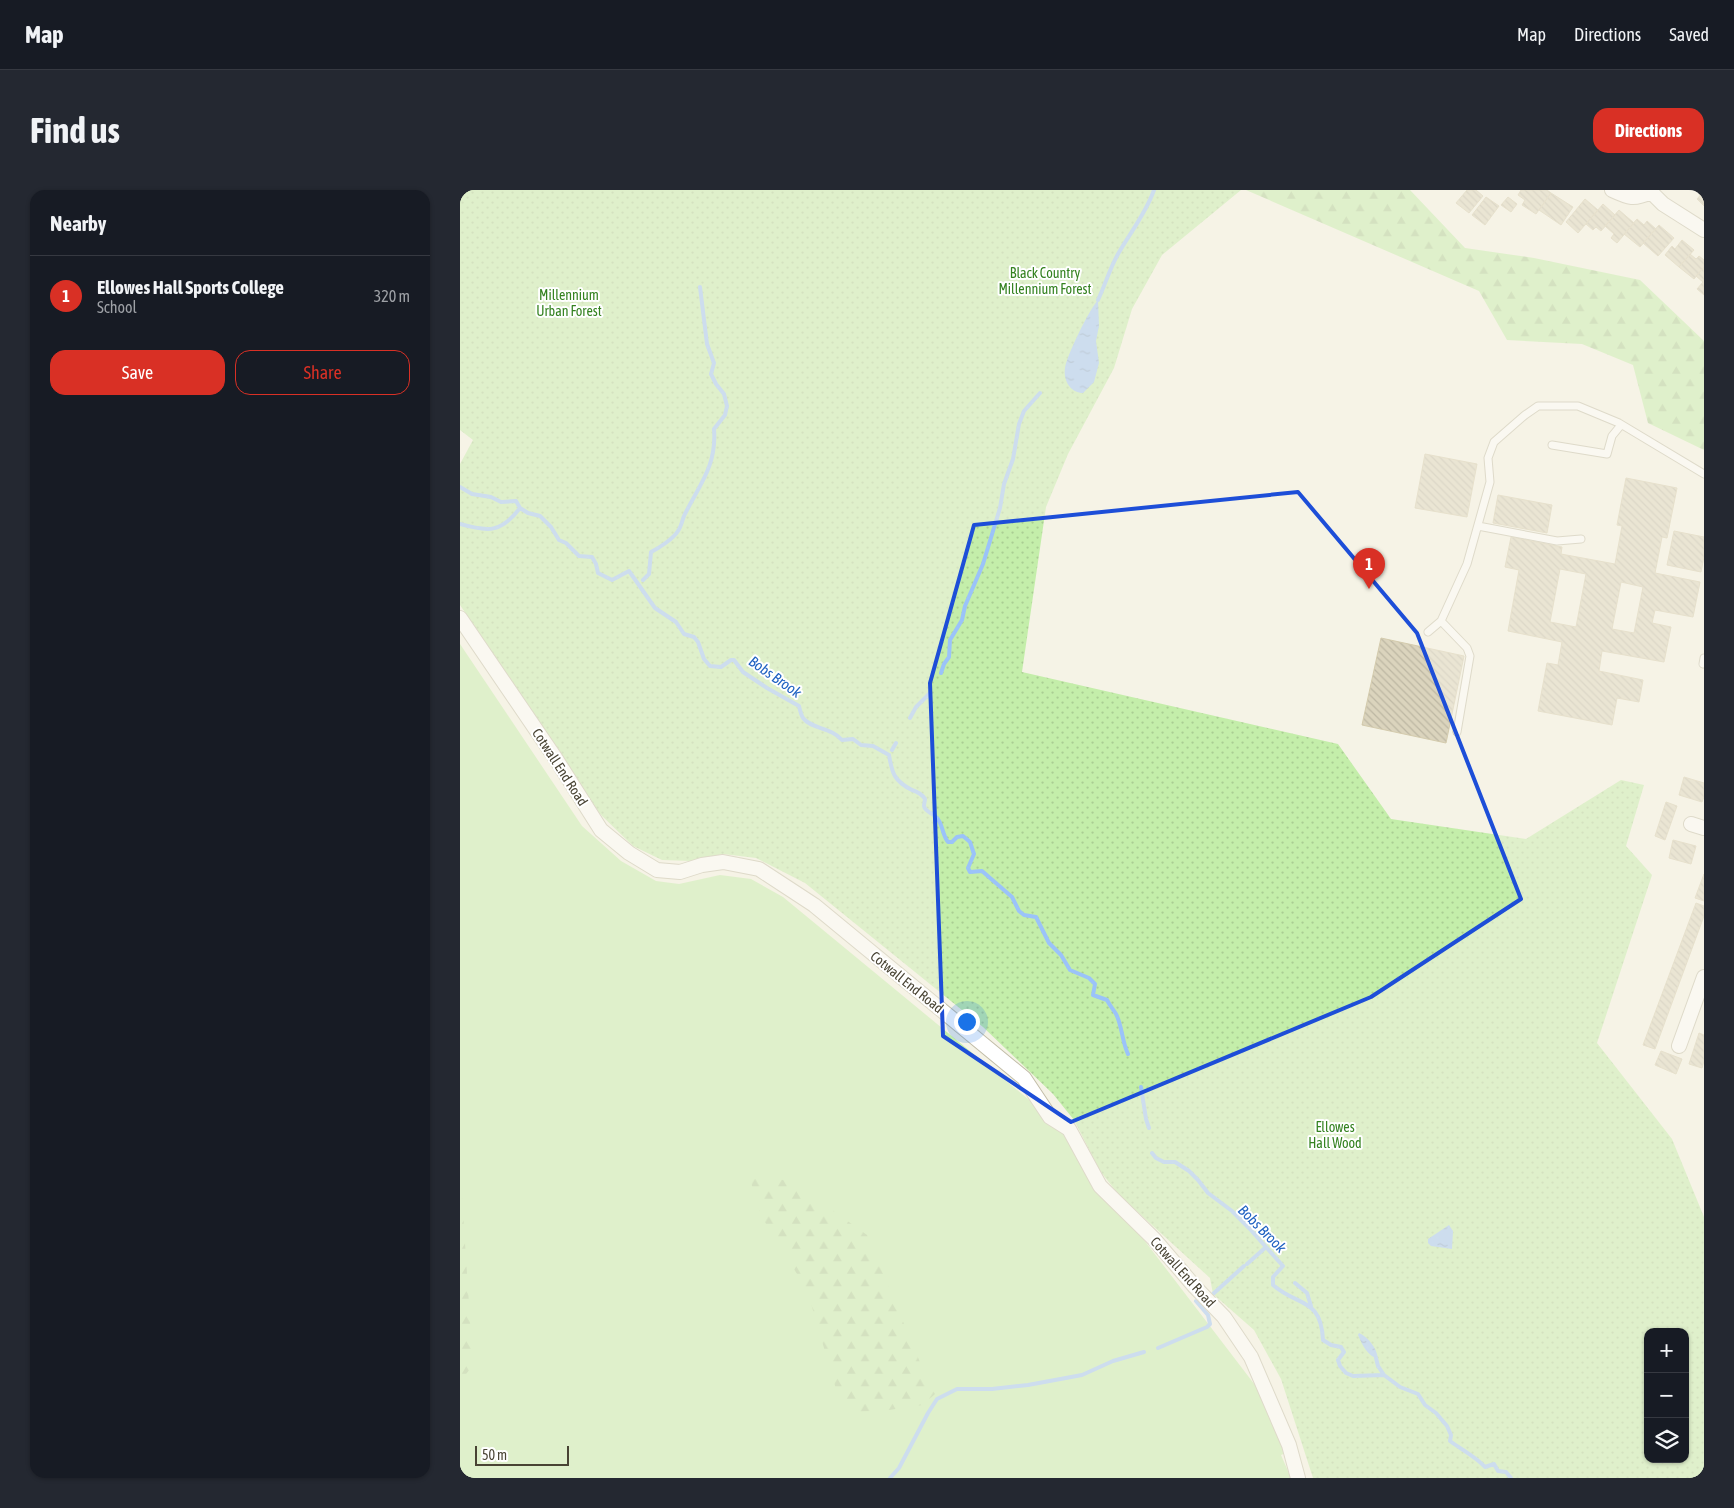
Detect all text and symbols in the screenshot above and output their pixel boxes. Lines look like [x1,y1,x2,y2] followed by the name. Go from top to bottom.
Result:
[25,21,64,48] text: Map
[1517,24,1546,45] text: Map
[1574,24,1641,45] text: Directions
[1669,24,1709,45] text: Saved
[1593,108,1704,153] button: Directions
[30,110,120,150] text: Find us
[50,211,106,235] text: Nearby
[998,265,1092,297] park label: Black Country Millennium Forest
[97,276,284,298] text: Ellowes Hall Sports College
[62,287,70,305] text: 1
[374,287,410,305] text: 320 m
[536,287,602,319] park label: Millennium Urban Forest
[97,298,137,316] text: School
[50,350,225,395] button: Save
[235,350,410,395] button: Share
[1353,548,1385,589] pin: 1
[746,652,805,701] water label: Bobs Brook
[529,725,591,809] street label: Cotwall End Road
[867,948,947,1016] street label: Cotwall End Road
[954,1009,980,1035] your location
[1308,1119,1362,1151] park label: Ellowes Hall Wood
[1235,1201,1290,1256] water label: Bobs Brook
[1147,1234,1219,1310] street label: Cotwall End Road
[1644,1328,1689,1463] map controls
[1644,1328,1689,1373] button: +
[1644,1373,1689,1418] button: −
[1644,1418,1689,1463] button: layers
[475,1443,569,1466] scale bar
[482,1447,507,1463] text: 50 m

